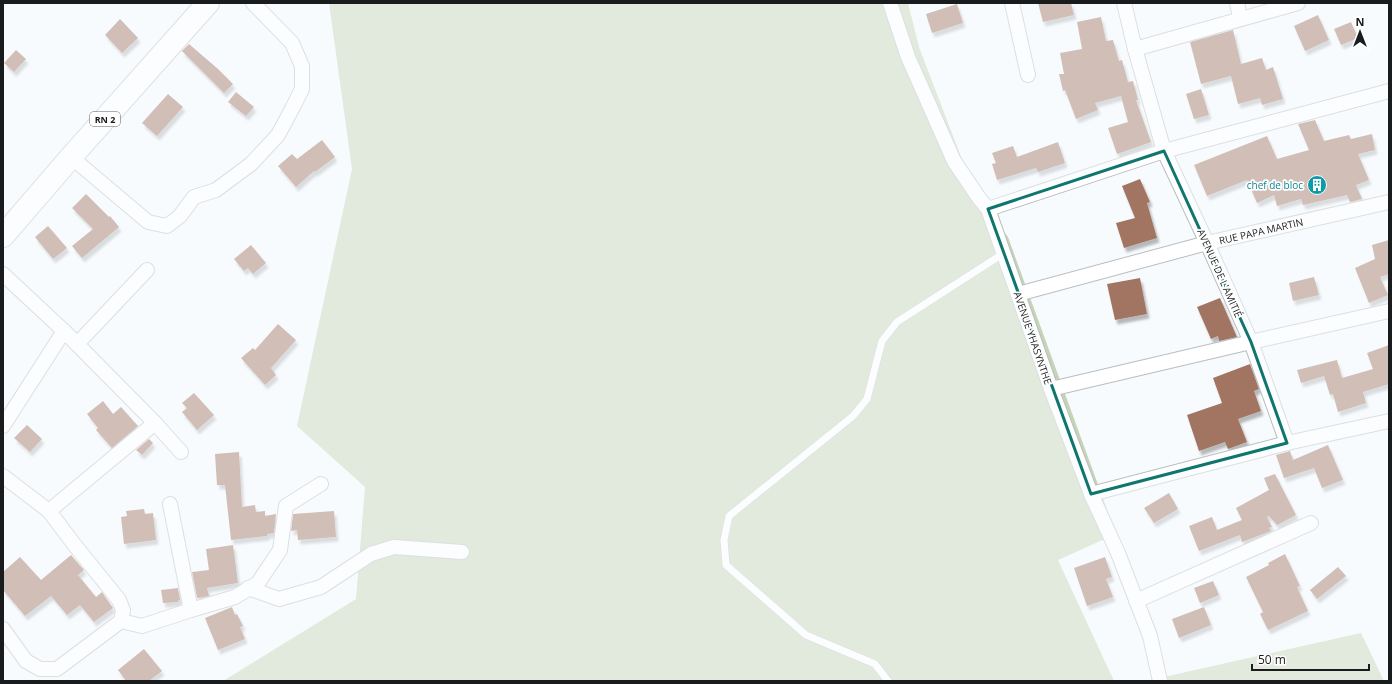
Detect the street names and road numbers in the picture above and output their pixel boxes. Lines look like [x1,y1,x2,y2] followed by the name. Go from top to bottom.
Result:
[90,112,120,126] road number: RN 2
[1217,214,1305,248] street label: RUE PAPA MARTIN
[1194,226,1246,320] street label: AVENUE DE L'AMITIÉ
[1011,290,1055,386] street label: AVENUE YHASYNTHE

